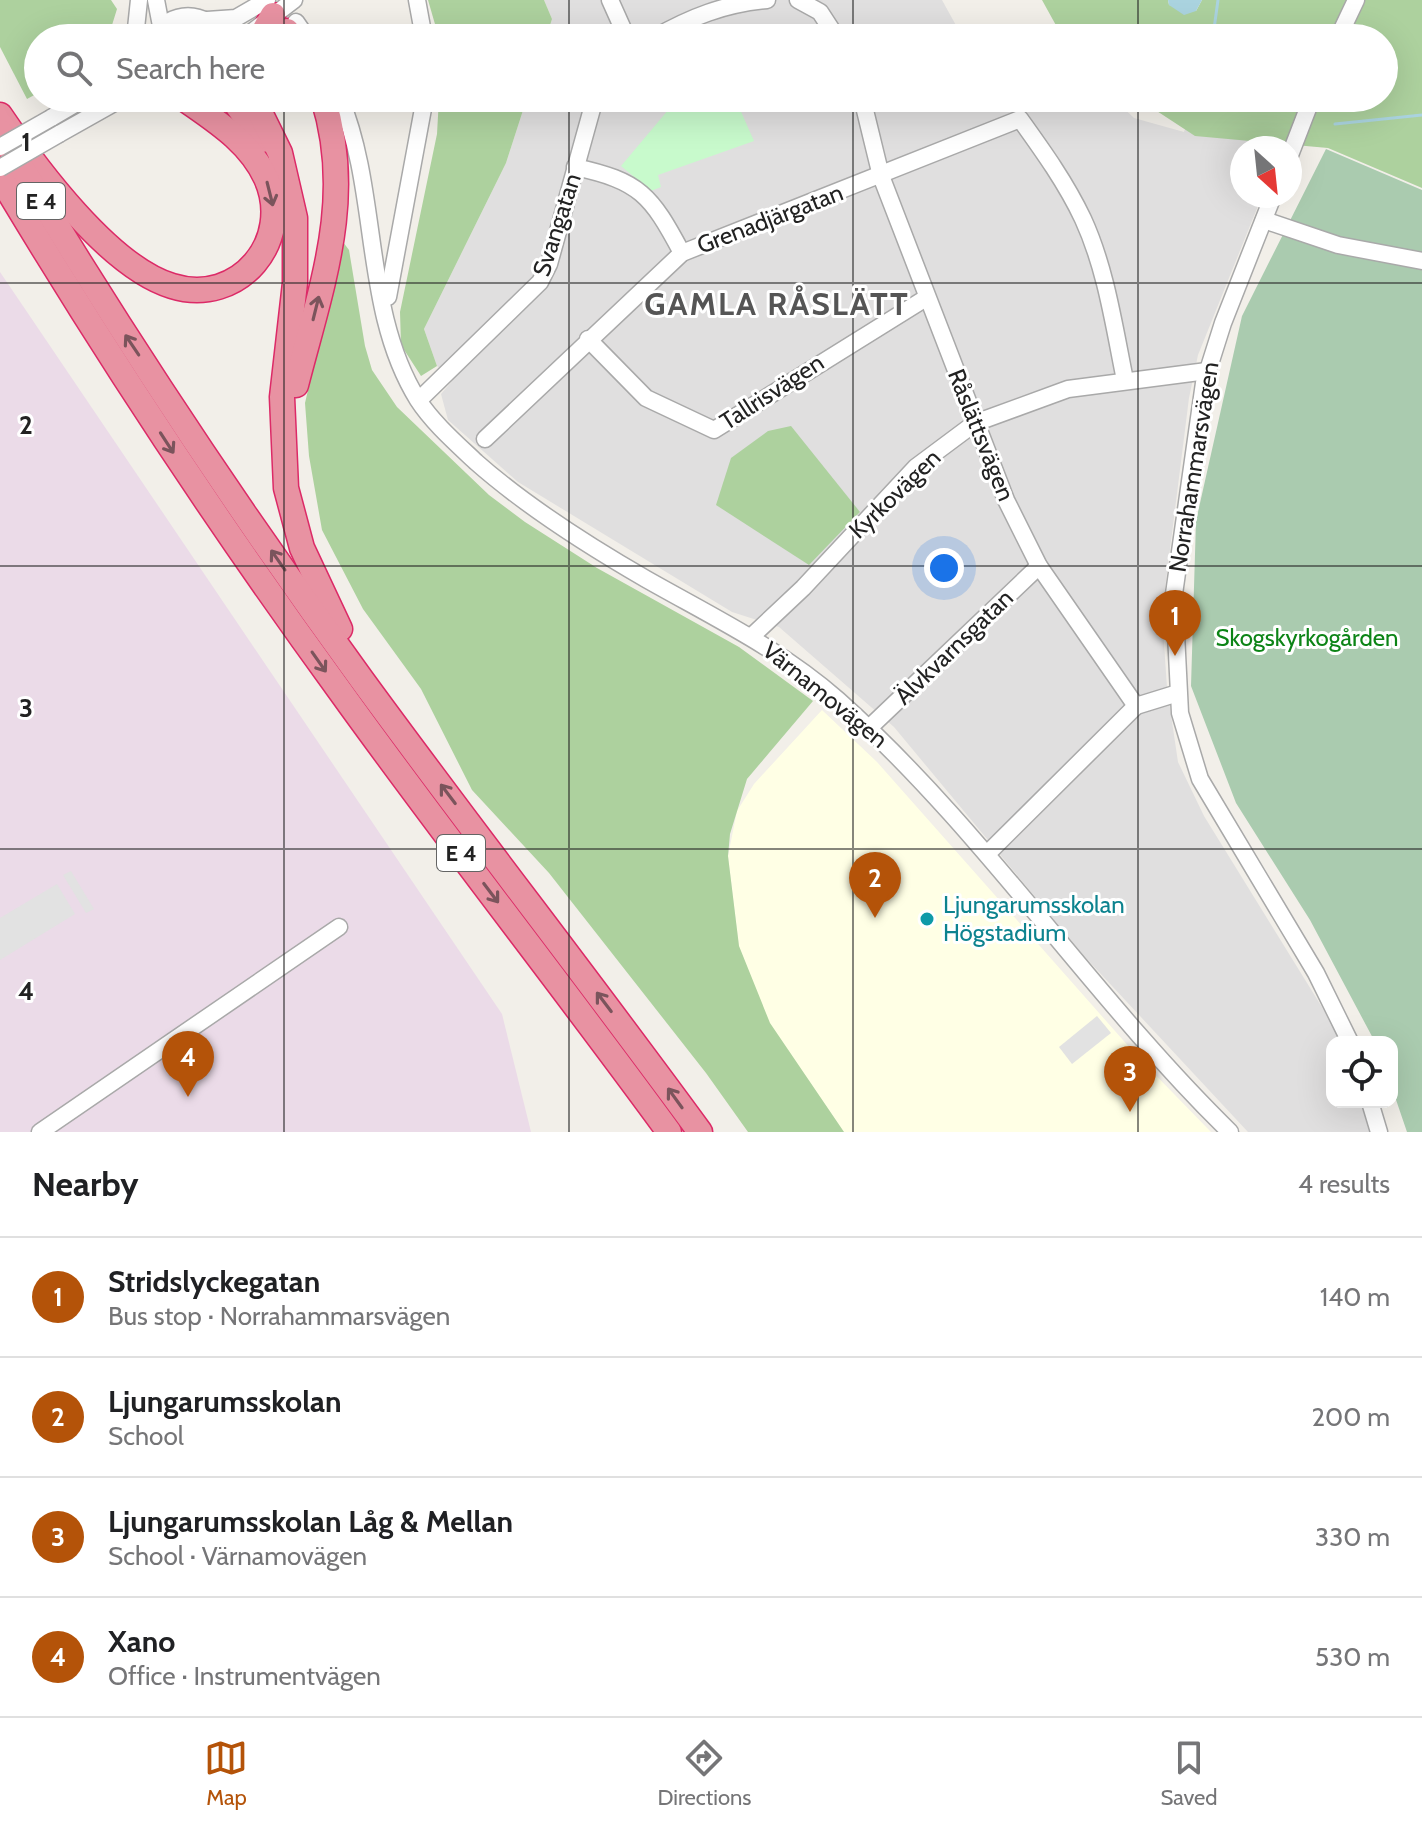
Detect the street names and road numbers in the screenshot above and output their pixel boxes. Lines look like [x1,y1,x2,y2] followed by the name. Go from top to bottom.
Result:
[526,170,587,280] street label: Svangatan
[693,177,847,260] street label: Grenadjärgatan
[17,183,65,219] road number: E 4
[715,347,829,436] street label: Tallrisvägen
[1163,360,1224,574] street label: Norrahammarsvägen
[942,365,1021,505] street label: Råslättsvägen
[843,443,946,544] street label: Kyrkovägen
[889,583,1019,710] street label: Älvkvarnsgatan
[757,635,894,754] street label: Värnamovägen
[437,835,485,871] road number: E 4

